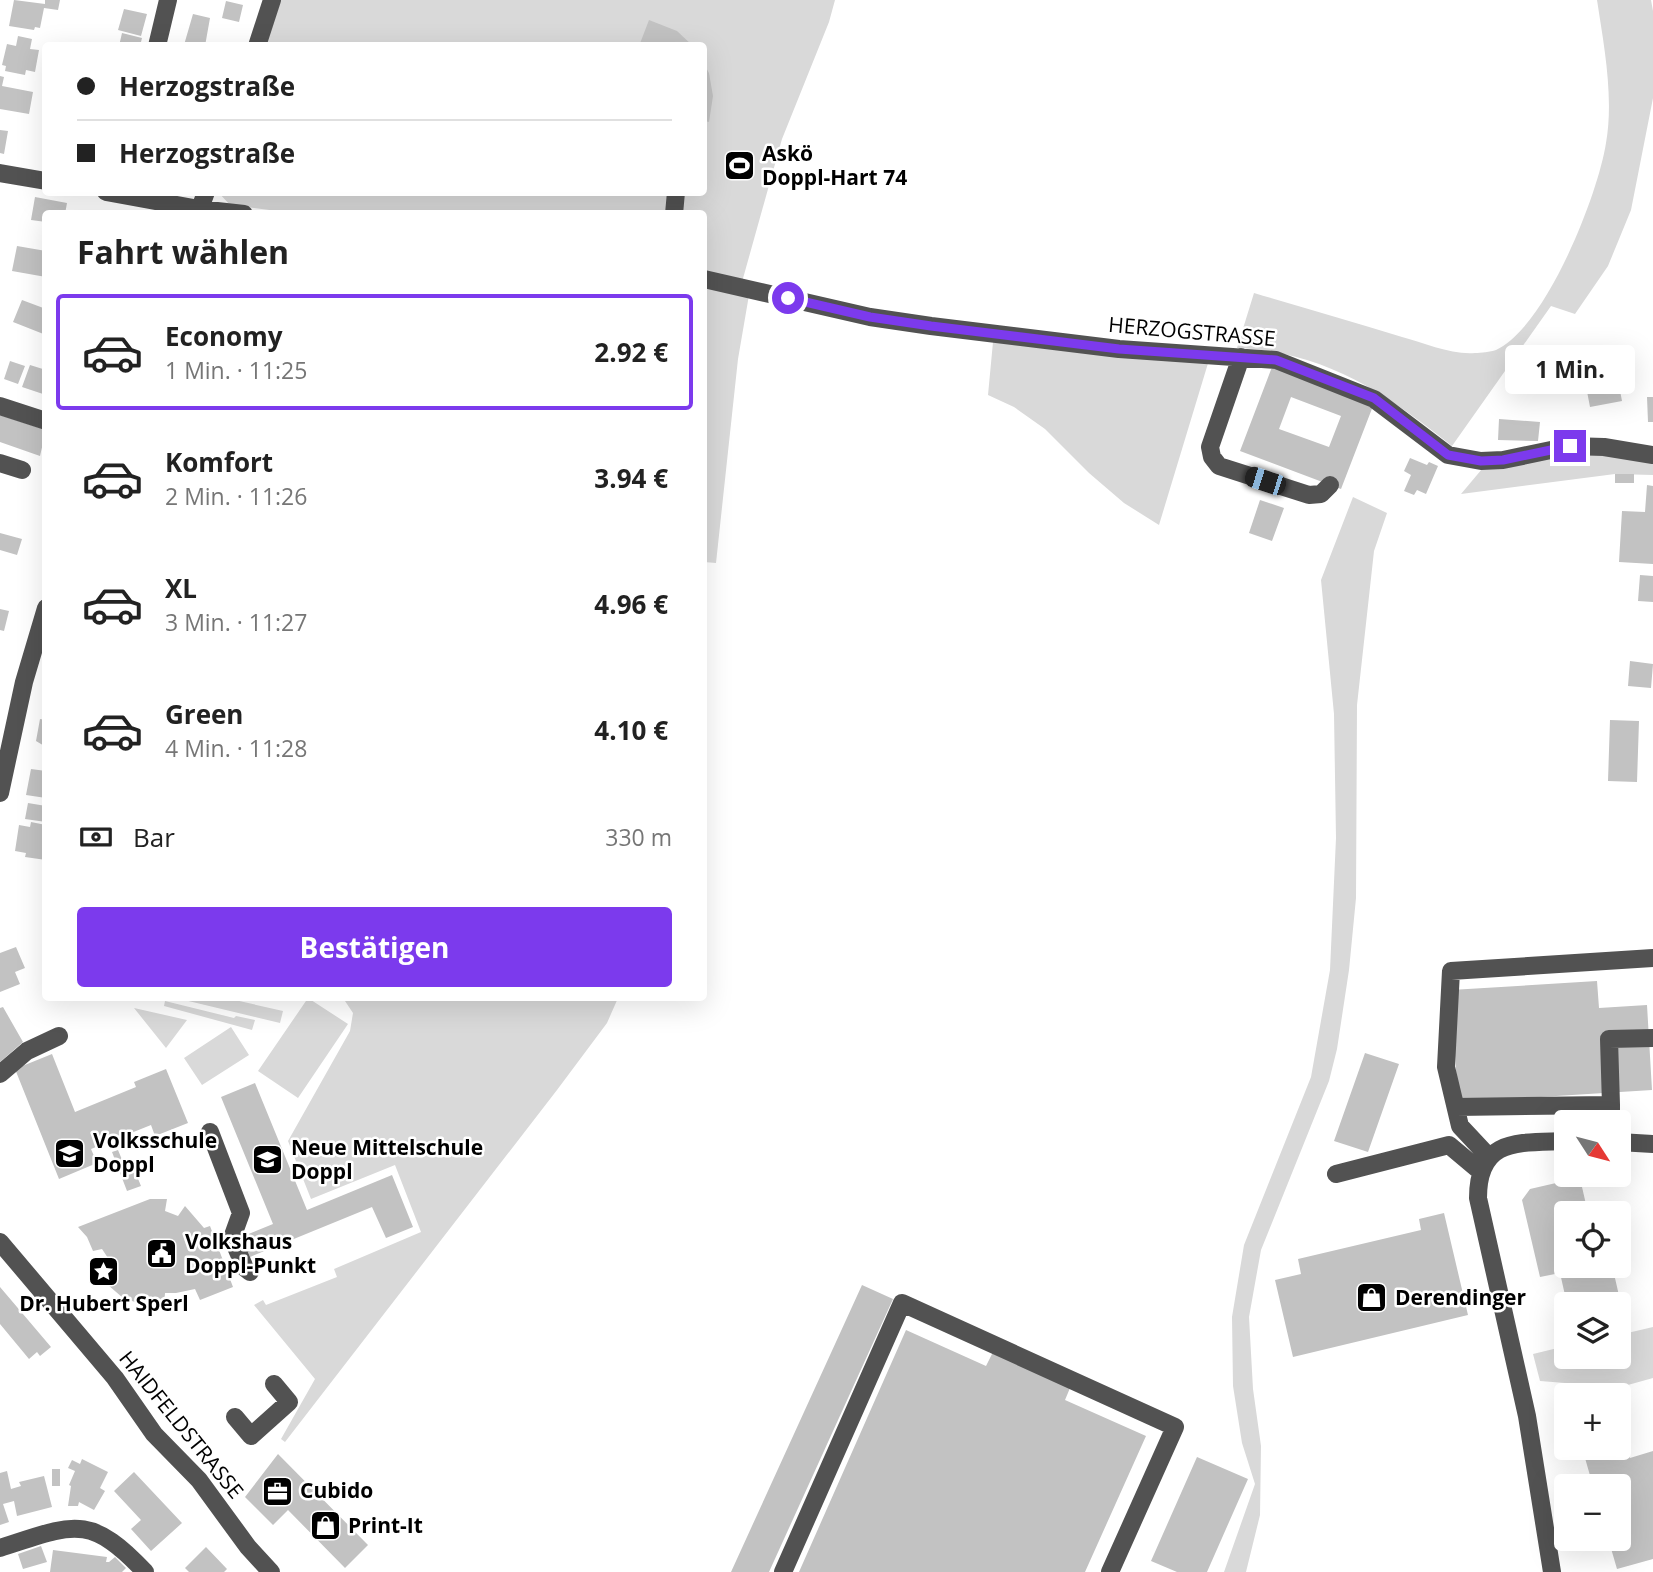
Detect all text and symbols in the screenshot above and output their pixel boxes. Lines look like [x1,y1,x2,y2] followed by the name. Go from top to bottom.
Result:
[119,68,295,104] text: Herzogstraße
[119,135,295,171] text: Herzogstraße
[762,139,907,191] place label: Askö Doppl-Hart 74
[722,149,756,183] sports icon: Askö Doppl-Hart 74
[77,230,289,273] text: Fahrt wählen
[772,282,804,314] route start
[1107,310,1277,352] street label: HERZOGSTRASSE
[165,318,283,354] text: Economy
[81,321,144,384] icon: car
[594,334,668,370] text: 2.92 €
[1505,344,1635,394] callout: 1 Min.
[1535,353,1605,385] text: 1 Min.
[165,354,307,386] text: 1 Min. · 11:25
[1554,430,1586,462] route end
[165,444,273,480] text: Komfort
[81,447,144,510] icon: car
[594,460,668,496] text: 3.94 €
[1242,465,1289,497] car
[165,480,307,512] text: 2 Min. · 11:26
[165,570,197,606] text: XL
[81,573,144,636] icon: car
[594,586,668,622] text: 4.96 €
[165,606,307,638] text: 3 Min. · 11:27
[165,696,243,732] text: Green
[81,699,144,762] icon: car
[594,712,668,748] text: 4.10 €
[165,732,307,764] text: 4 Min. · 11:28
[77,818,115,856] icon: cash
[133,819,175,855] text: Bar
[605,821,672,853] text: 330 m
[77,907,672,987] button: Bestätigen
[1554,1110,1631,1186] north arrow
[1554,1110,1631,1551] map controls
[93,1126,217,1178] place label: Volksschule Doppl
[291,1133,483,1185] place label: Neue Mittelschule Doppl
[53,1136,87,1170] school or university icon: Volksschule Doppl
[251,1143,285,1177] school or university icon: Neue Mittelschule Doppl
[1554,1201,1631,1278] button: locate
[185,1227,316,1279] place label: Volkshaus Doppl-Punkt
[145,1237,179,1271] public building icon: Volkshaus Doppl-Punkt
[87,1255,121,1289] place icon: Dr. Hubert Sperl
[1355,1281,1389,1315] shop icon: Derendinger
[1395,1283,1526,1311] place label: Derendinger
[19,1289,189,1317] place label: Dr. Hubert Sperl
[1554,1292,1631,1369] button: layers
[113,1345,250,1504] street label: HAIDFELDSTRASSE
[1554,1383,1631,1460] button: +
[260,1474,294,1508] office icon: Cubido
[1554,1474,1631,1551] button: −
[300,1476,373,1504] place label: Cubido
[308,1509,342,1543] shop icon: Print-It
[348,1511,423,1539] place label: Print-It

